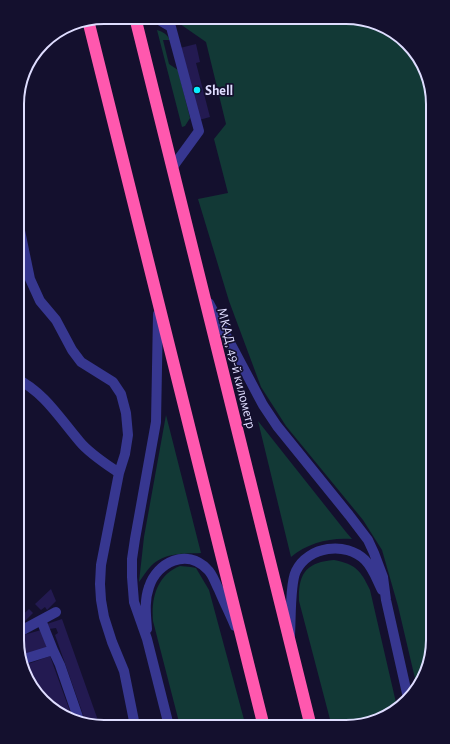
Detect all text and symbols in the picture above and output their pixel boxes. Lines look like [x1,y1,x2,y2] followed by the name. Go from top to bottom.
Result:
[205,84,233,98] place label: Shell
[192,85,202,95] marker: Shell
[214,306,258,430] street label: МКАД, 49-й километр

